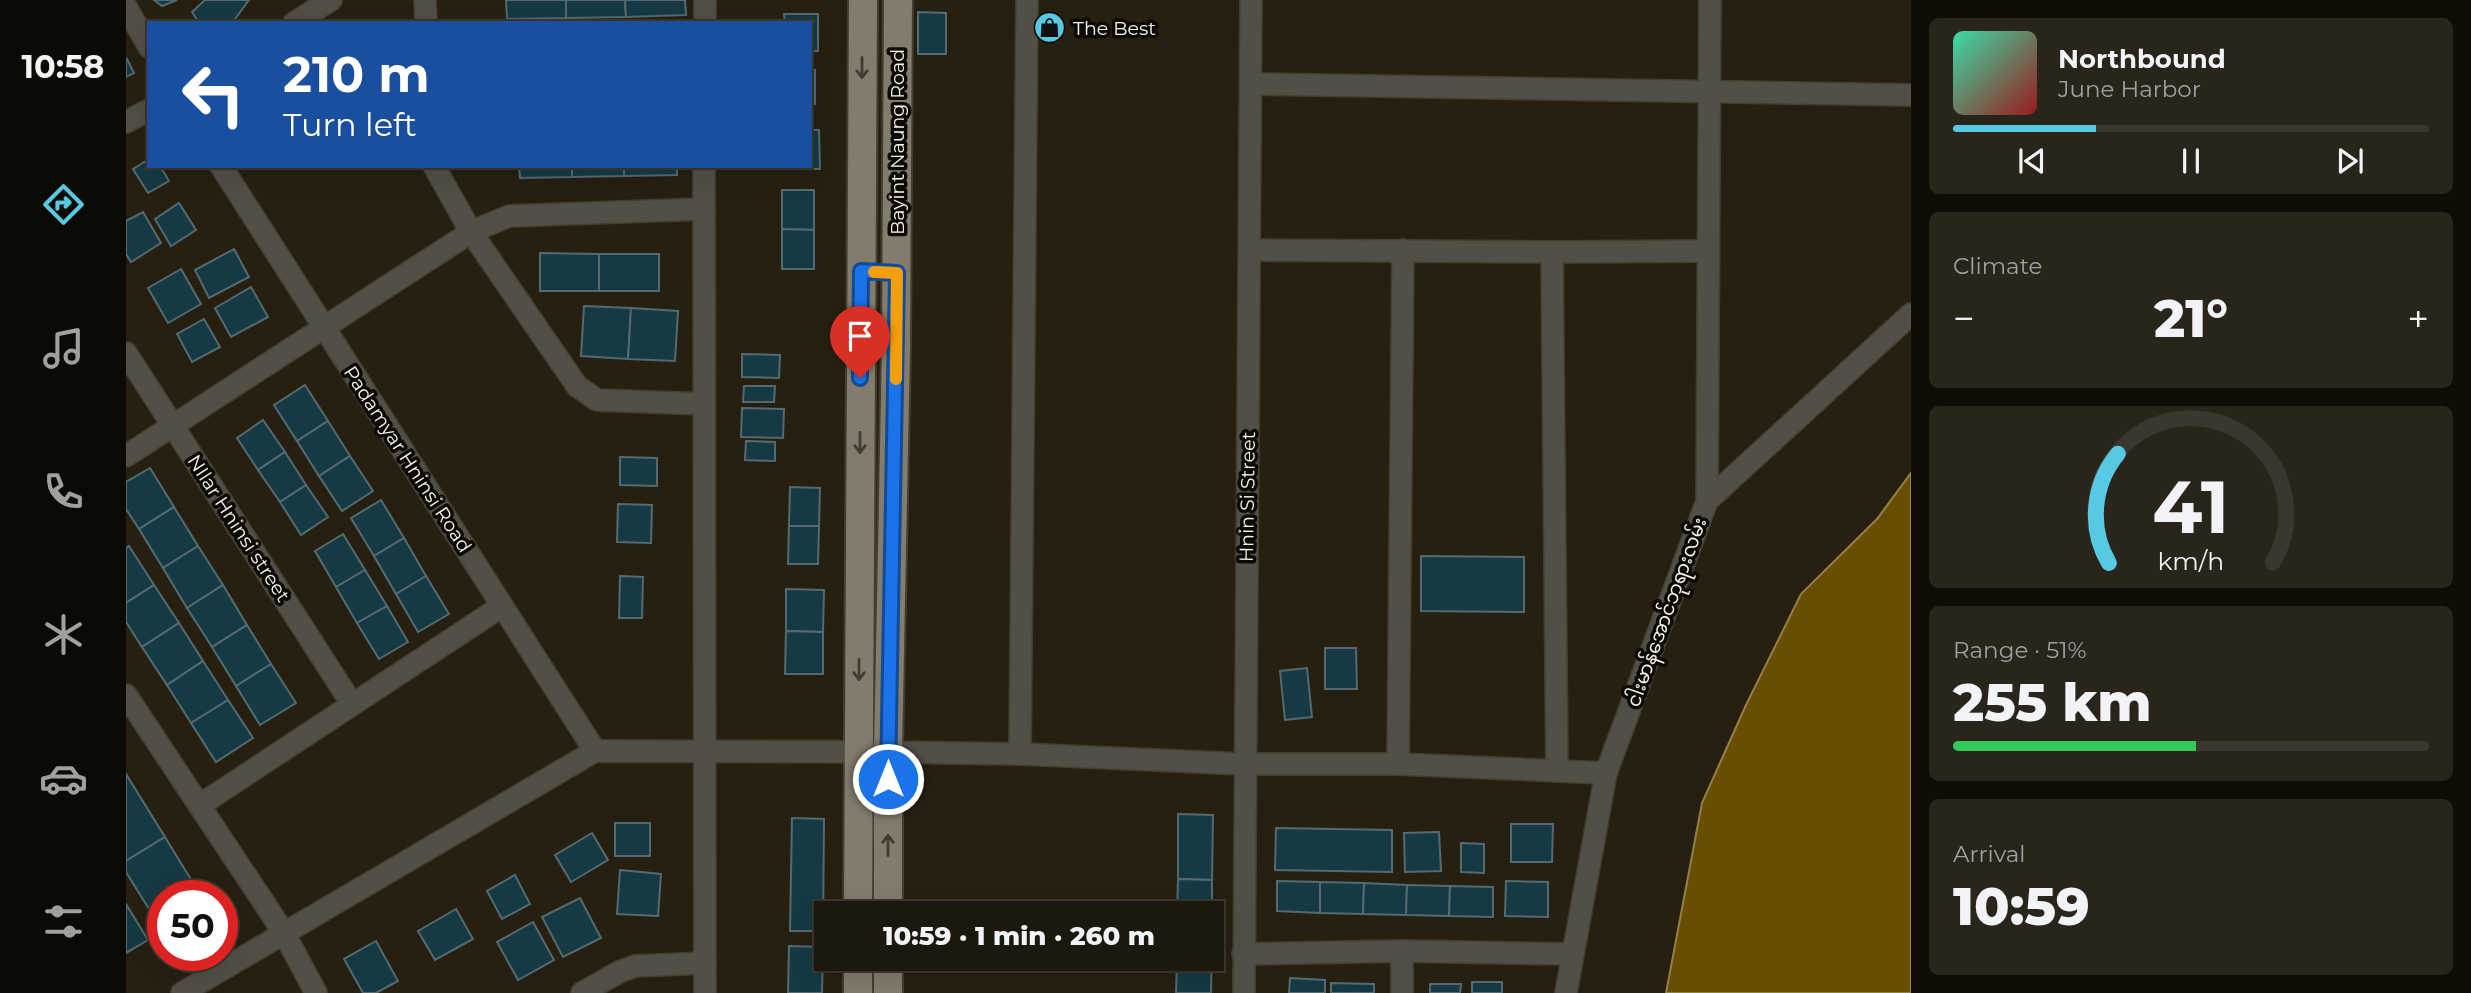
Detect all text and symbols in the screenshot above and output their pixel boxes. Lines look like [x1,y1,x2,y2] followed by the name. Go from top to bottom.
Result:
[1033,11,1067,45] shop icon: The Best
[1073,17,1156,40] place label: The Best
[2058,43,2226,75] text: Northbound
[283,45,430,104] text: 210 m
[22,47,104,86] text: 10:58
[168,49,259,140] icon: left
[886,49,909,235] street label: Bayint Naung Road
[855,56,869,79] one-way arrow
[2058,75,2201,103] text: June Harbor
[283,105,417,144] text: Turn left
[2013,142,2051,180] icon: previous
[2172,142,2210,180] icon: pause
[2331,142,2369,180] icon: next
[39,180,88,229] icon: directions
[1953,252,2042,280] text: Climate
[2154,287,2228,350] text: 21°
[1953,295,1975,342] text: −
[2407,295,2429,342] text: +
[830,306,890,378] pin
[841,317,879,355] icon: arrive
[39,324,88,373] icon: music
[339,362,476,557] street label: Padamyar Hninsi Road
[853,431,867,454] one-way arrow
[1235,431,1260,562] street label: Hnin Si Street
[182,450,295,606] street label: NIlar Hninsi street
[2153,463,2229,551] text: 41
[39,467,88,516] icon: phone
[1619,513,1716,712] street label: ငါးမာန်အောင်ဘုရားလမ်း
[2158,545,2224,575] text: km/h
[39,610,88,659] icon: climate
[1953,636,2087,664] text: Range · 51%
[852,658,866,681] one-way arrow
[1953,671,2152,734] text: 255 km
[851,742,925,816] position arrow
[39,754,88,803] icon: car
[881,834,895,857] one-way arrow
[1953,840,2026,868] text: Arrival
[1953,875,2090,938] text: 10:59
[147,880,238,971] speed limit sign: 50
[39,897,88,946] icon: filters
[883,920,1155,952] text: 10:59 · 1 min · 260 m

